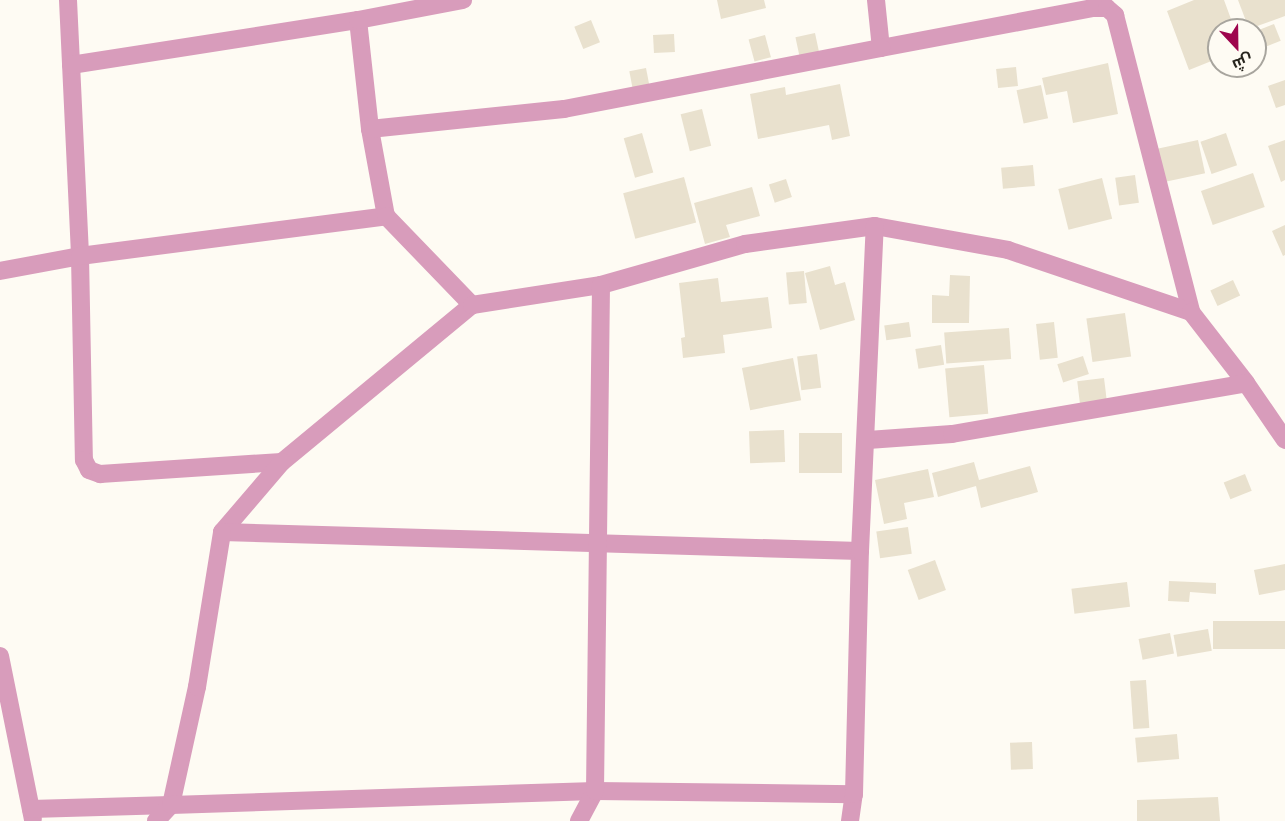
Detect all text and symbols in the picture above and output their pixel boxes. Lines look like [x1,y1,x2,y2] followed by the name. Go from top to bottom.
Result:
[1207,18,1267,78] north arrow
[1230,50,1256,76] text: ش

